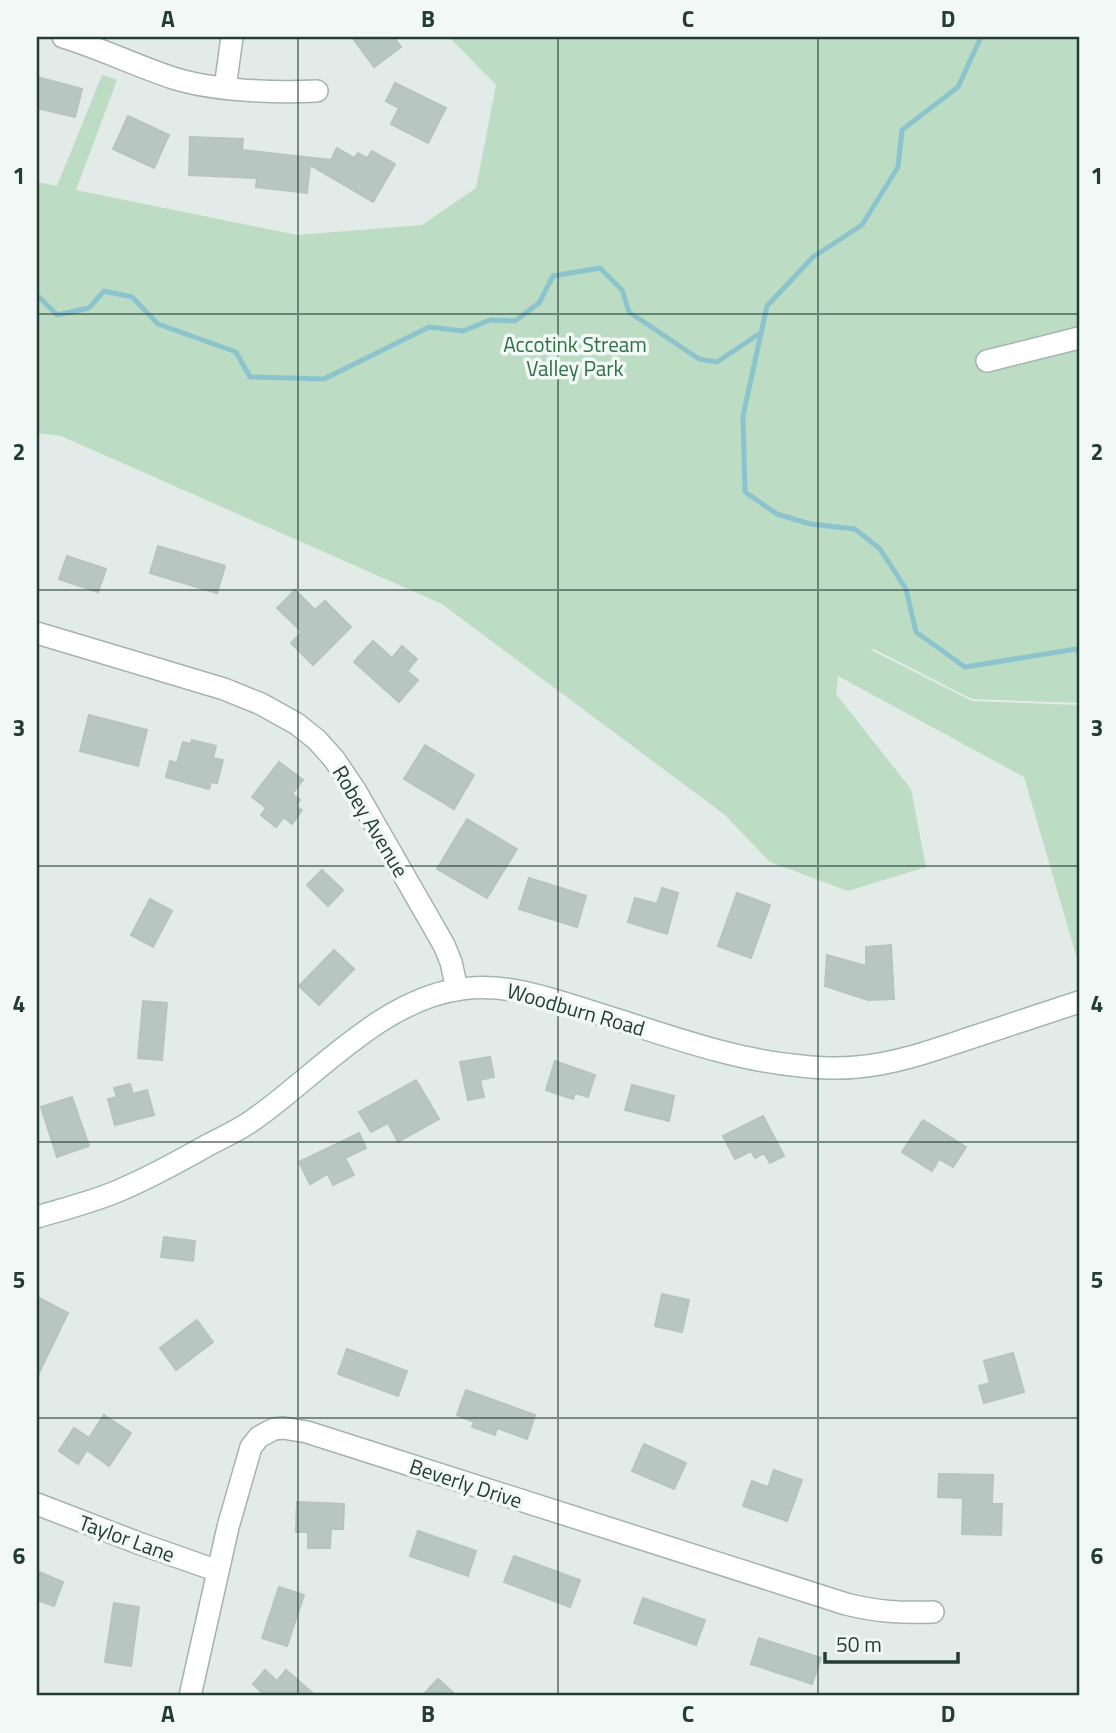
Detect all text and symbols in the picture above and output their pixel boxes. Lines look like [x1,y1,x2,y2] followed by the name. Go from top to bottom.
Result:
[161,1,175,36] text: A
[421,1,435,36] text: B
[682,1,694,36] text: C
[941,1,955,36] text: D
[13,158,25,193] text: 1
[1091,158,1103,193] text: 1
[503,328,647,384] park label: Accotink Stream Valley Park
[13,434,25,469] text: 2
[1091,434,1103,469] text: 2
[13,710,25,745] text: 3
[1091,710,1103,745] text: 3
[325,759,417,883] street label: Robey Avenue
[503,974,649,1044] street label: Woodburn Road
[13,986,25,1021] text: 4
[1091,986,1103,1021] text: 4
[13,1262,25,1297] text: 5
[1091,1262,1103,1297] text: 5
[406,1450,526,1516] street label: Beverly Drive
[75,1506,179,1570] street label: Taylor Lane
[13,1538,26,1573] text: 6
[1091,1538,1104,1573] text: 6
[825,1621,958,1665] scale bar
[836,1628,882,1660] text: 50 m
[161,1696,175,1731] text: A
[421,1696,435,1731] text: B
[682,1696,694,1731] text: C
[941,1696,955,1731] text: D

